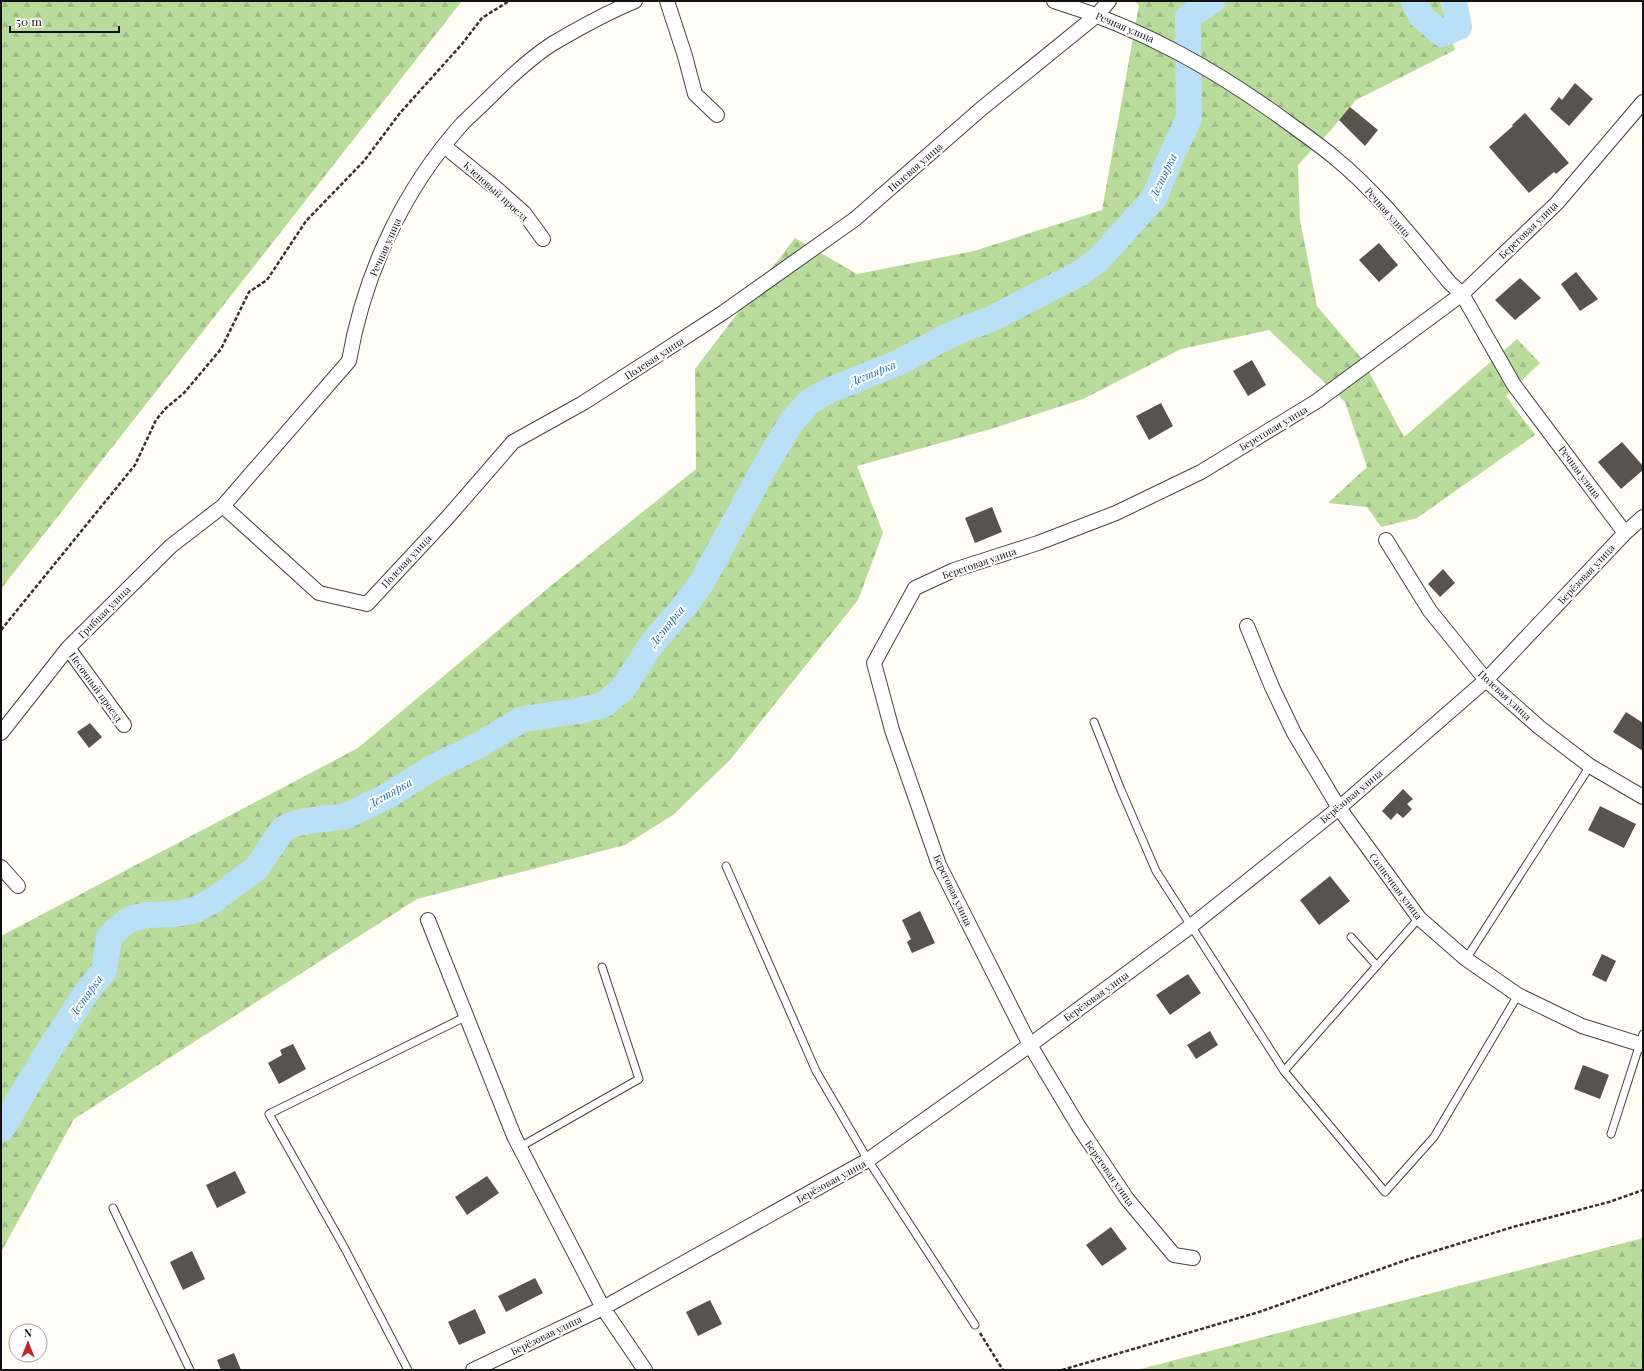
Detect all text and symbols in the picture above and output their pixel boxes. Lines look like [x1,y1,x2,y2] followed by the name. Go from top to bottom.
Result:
[10,8,119,34] scale bar
[1094,8,1156,46] street label: Речная улица
[16,13,42,29] text: 50 m
[885,139,945,195] street label: Полевая улица
[1144,151,1180,203] water label: Дегтярка
[460,158,532,225] street label: Кленовый проезд
[1362,184,1414,240] street label: Речная улица
[1495,198,1561,262] street label: Береговая улица
[366,216,404,278] street label: Речная улица
[622,334,686,382] street label: Полевая улица
[846,356,898,389] water label: Дегтярка
[1236,402,1310,454] street label: Береговая улица
[1556,443,1604,501] street label: Речная улица
[378,531,434,591] street label: Полевая улица
[1555,541,1618,607] street label: Берёзовая улица
[940,544,1018,582] street label: Береговая улица
[75,583,133,641] street label: Грибная улица
[644,602,688,651] water label: Дегтярка
[66,649,126,725] street label: Песочный проезд
[1475,667,1535,723] street label: Полевая улица
[1317,766,1385,826] street label: Берёзовая улица
[363,774,415,812] water label: Дегтярка
[1366,850,1426,922] street label: Солнечная улица
[930,852,976,928] street label: Береговая улица
[1061,968,1131,1024] street label: Берёзовая улица
[64,972,106,1021] water label: Дегтярка
[1082,1137,1138,1209] street label: Береговая улица
[794,1156,868,1206] street label: Берёзовая улица
[508,1312,584,1358] street label: Берёзовая улица
[8,1323,48,1363] north arrow
[24,1325,32,1340] text: N

